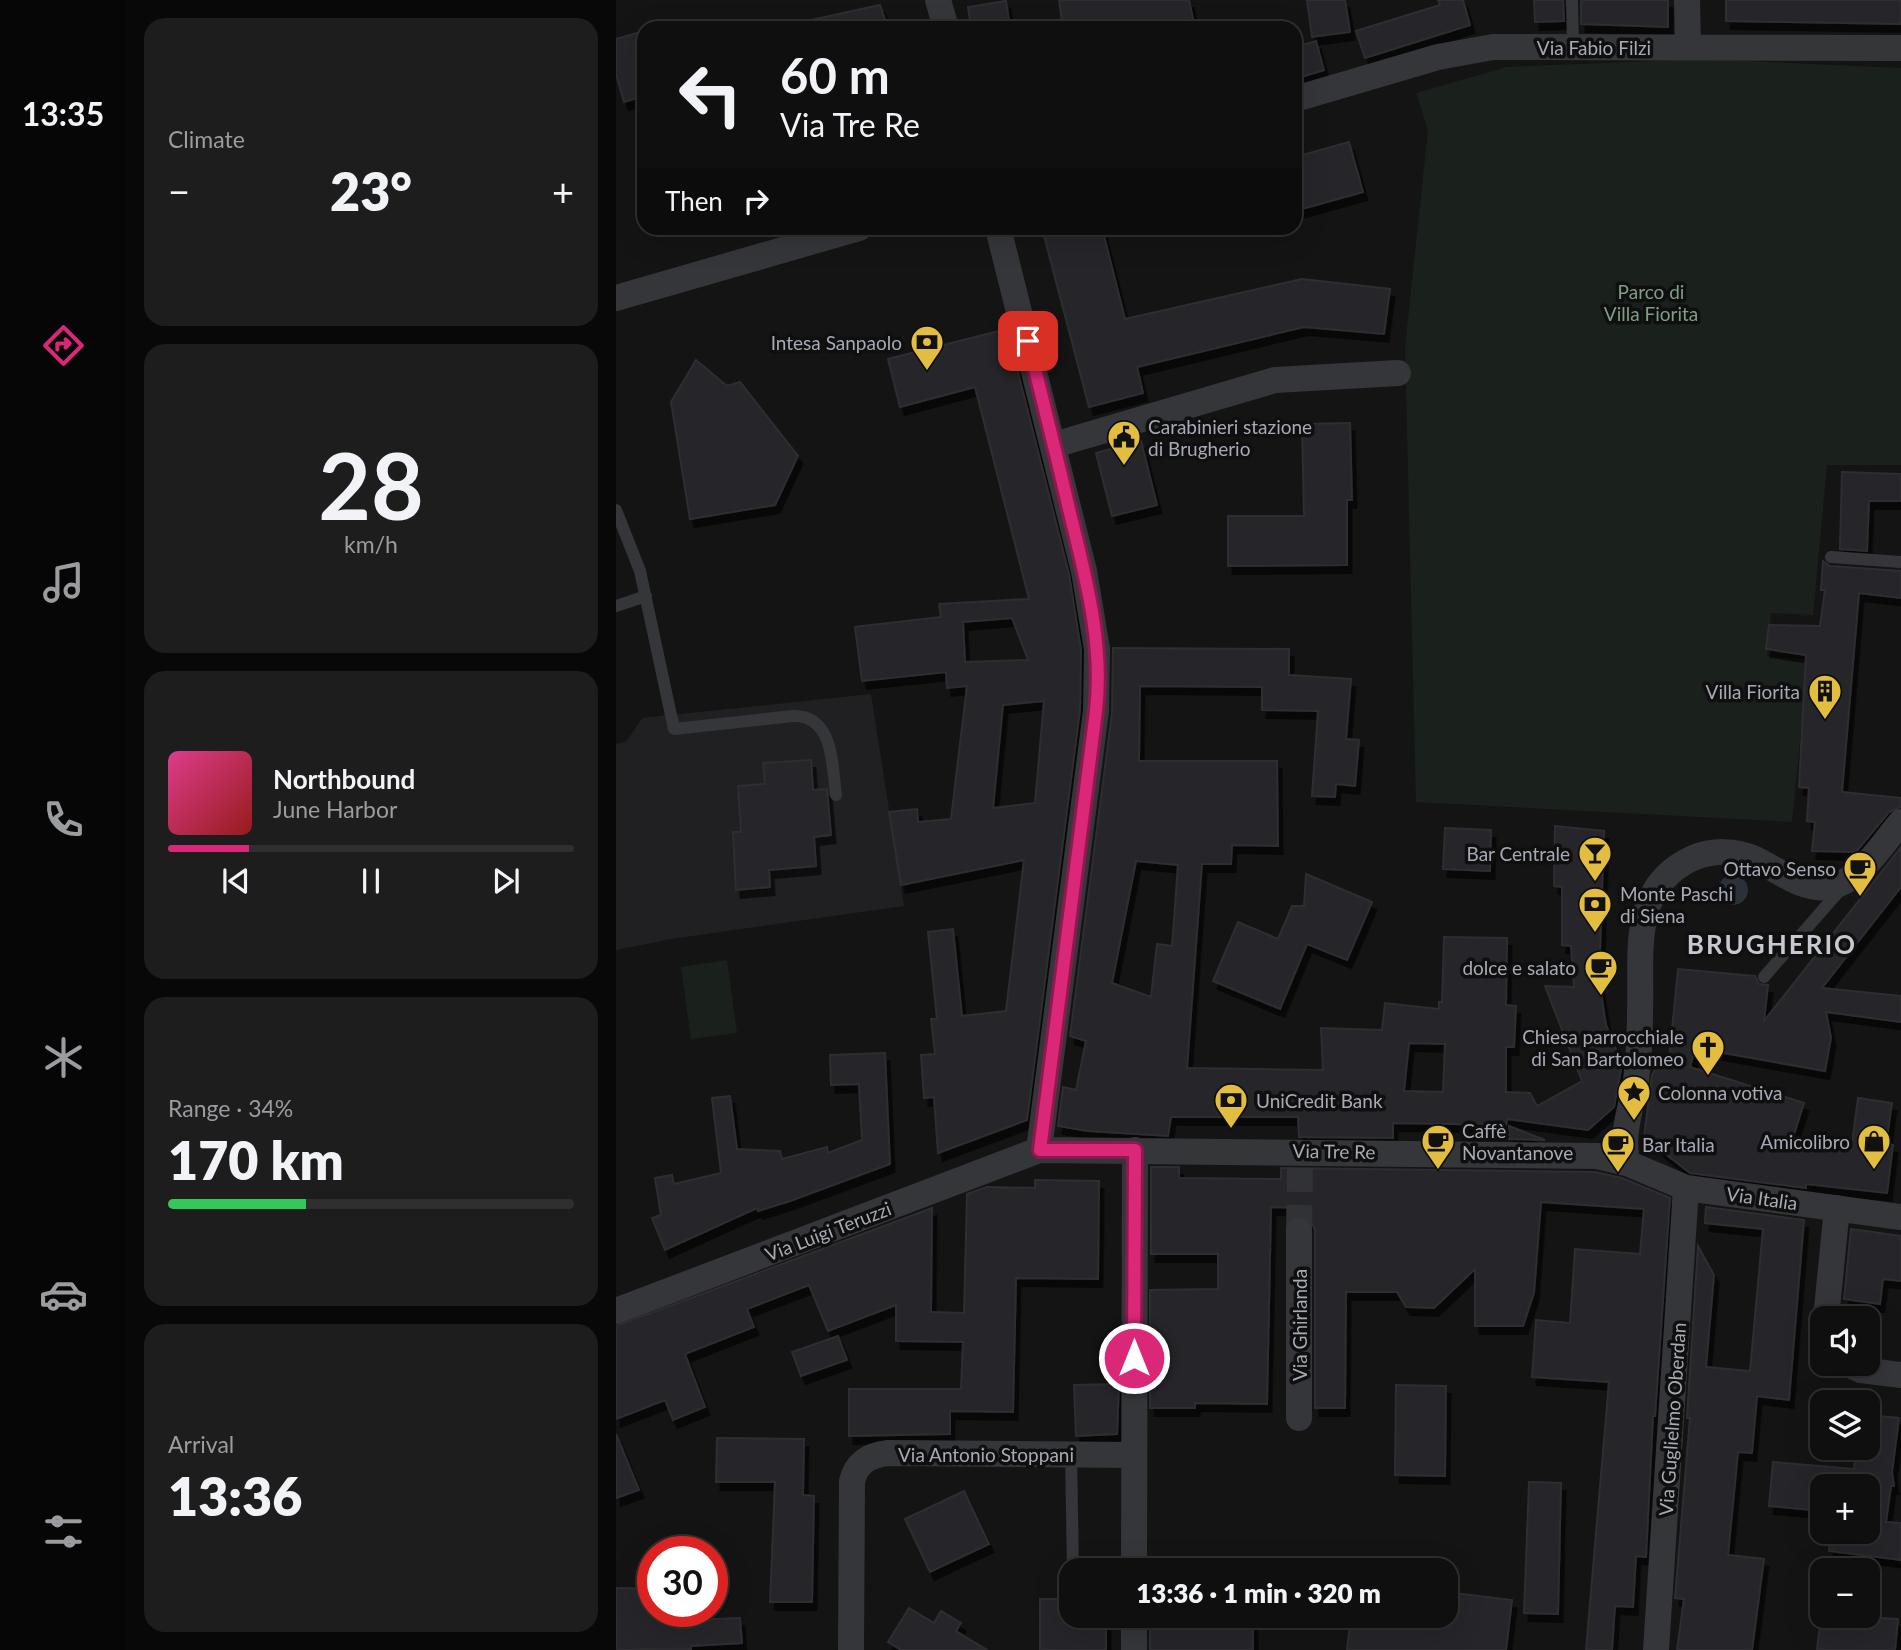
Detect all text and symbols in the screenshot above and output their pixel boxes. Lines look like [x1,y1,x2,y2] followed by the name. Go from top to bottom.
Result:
[1537,36,1651,59] street label: Via Fabio Filzi
[780,46,890,104] text: 60 m
[665,49,756,140] icon: left
[22,94,104,133] text: 13:35
[780,105,920,144] text: Via Tre Re
[168,125,245,153] text: Climate
[330,160,412,222] text: 23°
[168,168,190,214] text: −
[552,168,574,214] text: +
[737,182,775,220] icon: right
[665,185,723,217] text: Then
[1604,280,1698,325] park label: Parco di Villa Fiorita
[998,311,1058,371] pin
[39,321,88,370] icon: directions
[1009,322,1047,360] icon: arrive
[908,323,946,372] bank icon: Intesa Sanpaolo
[771,331,902,354] place label: Intesa Sanpaolo
[1148,415,1312,460] place label: Carabinieri stazione di Brugherio
[1105,418,1143,467] public building icon: Carabinieri stazione di Brugherio
[318,430,424,539] text: 28
[344,530,398,558] text: km/h
[39,558,88,607] icon: music
[1806,672,1844,721] building icon: Villa Fiorita
[1706,680,1800,703] place label: Villa Fiorita
[273,763,415,795] text: Northbound
[39,795,88,844] icon: phone
[273,795,397,823] text: June Harbor
[1576,834,1614,883] bar icon: Bar Centrale
[1467,842,1570,865] place label: Bar Centrale
[1841,849,1879,898] cafe icon: Ottavo Senso
[1724,857,1836,880] place label: Ottavo Senso
[217,862,255,900] icon: previous
[352,862,390,900] icon: pause
[487,862,525,900] icon: next
[1620,882,1733,927] place label: Monte Paschi di Siena
[1576,885,1614,934] bank icon: Monte Paschi di Siena
[1687,928,1857,960] district label: BRUGHERIO
[1582,948,1620,997] cafe icon: dolce e salato
[1462,956,1576,979] place label: dolce e salato
[1522,1025,1684,1070] place label: Chiesa parrocchiale di San Bartolomeo
[1689,1028,1727,1077] church icon: Chiesa parrocchiale di San Bartolomeo
[39,1033,88,1082] icon: climate
[1615,1073,1653,1122] place icon: Colonna votiva
[1212,1081,1250,1130] bank icon: UniCredit Bank
[1658,1081,1782,1104] place label: Colonna votiva
[1256,1089,1383,1112] place label: UniCredit Bank
[168,1094,293,1122] text: Range · 34%
[1462,1119,1573,1164] place label: Caffè Novantanove
[1419,1122,1457,1171] cafe icon: Caffè Novantanove
[1855,1122,1893,1171] shop icon: Amicolibro
[1599,1125,1637,1174] cafe icon: Bar Italia
[168,1129,344,1191] text: 170 km
[1760,1130,1850,1153] place label: Amicolibro
[1642,1133,1715,1156] place label: Bar Italia
[1292,1139,1376,1163] street label: Via Tre Re
[1725,1182,1799,1214] street label: Via Italia
[762,1196,894,1266] street label: Via Luigi Teruzzi
[1288,1269,1311,1381] street label: Via Ghirlanda
[39,1270,88,1319] icon: car
[1810,1306,1880,1628] map controls
[1810,1306,1880,1376] button: sound
[1097,1321,1171,1395] position arrow
[1654,1322,1690,1516] street label: Via Guglielmo Oberdan
[1810,1390,1880,1460] button: layers
[168,1430,234,1458] text: Arrival
[898,1443,1074,1466] street label: Via Antonio Stoppani
[168,1465,302,1527] text: 13:36
[1810,1474,1880,1544] button: +
[39,1507,88,1556] icon: filters
[637,1536,728,1627] speed limit sign: 30
[1810,1558,1880,1628] button: −
[1136,1577,1381,1609] text: 13:36 · 1 min · 320 m

